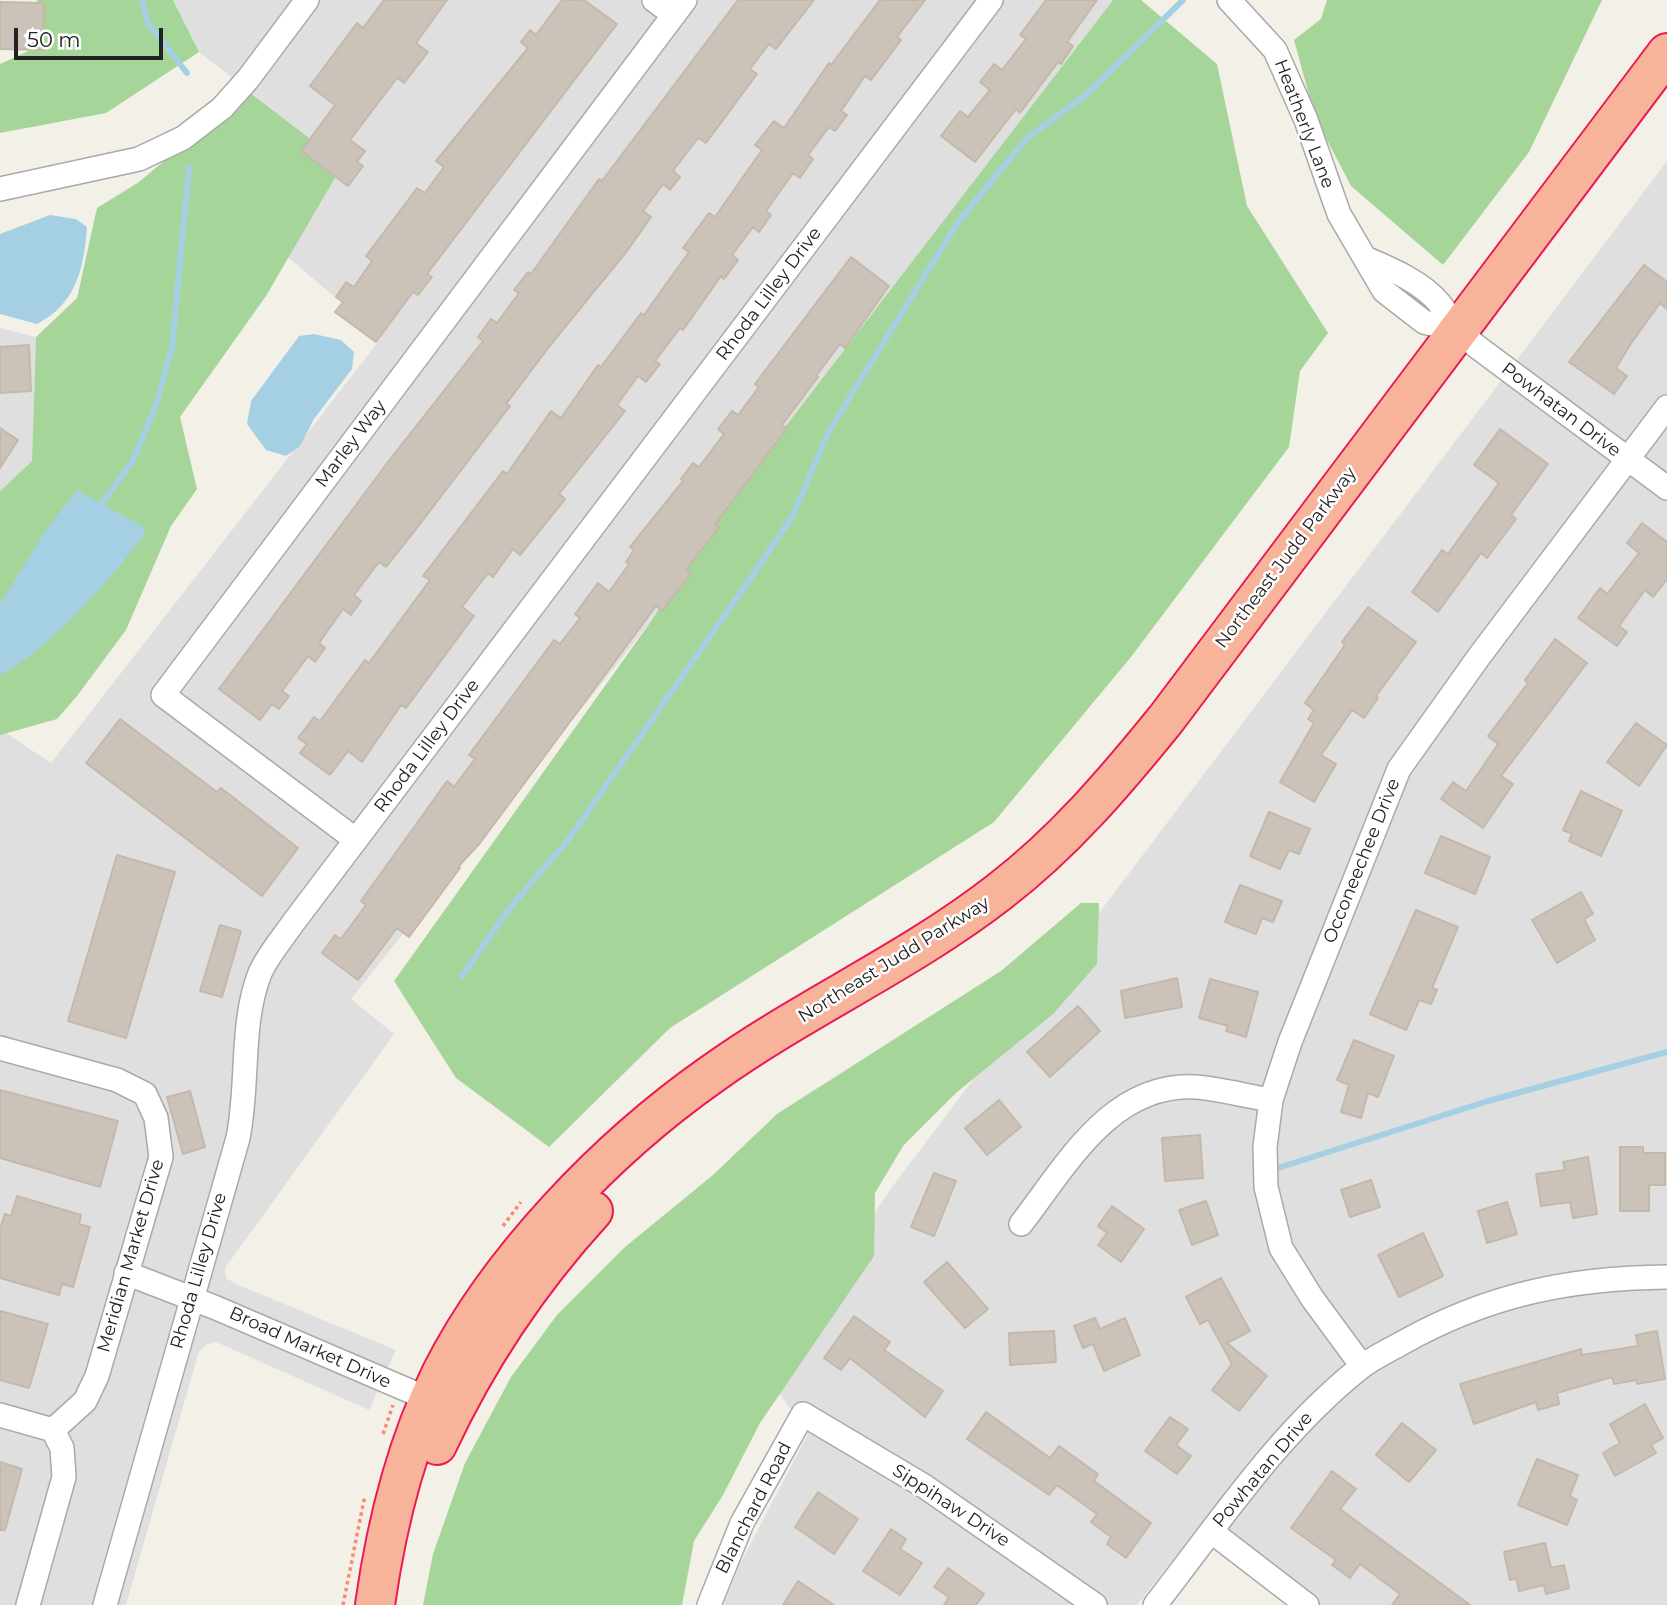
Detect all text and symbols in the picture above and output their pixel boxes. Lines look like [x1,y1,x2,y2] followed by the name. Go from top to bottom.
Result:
[18,14,166,58] scale bar
[27,27,81,52] text: 50 m
[1269,56,1339,192] street label: Heatherly Lane
[712,223,826,365] street label: Rhoda Lilley Drive
[1497,358,1625,462] street label: Powhatan Drive
[311,396,391,492] street label: Marley Way
[1211,463,1361,653] street label: Northeast Judd Parkway
[370,675,484,817] street label: Rhoda Lilley Drive
[1319,775,1405,947] street label: Occoneechee Drive
[794,892,994,1028] street label: Northeast Judd Parkway
[93,1157,169,1355] street label: Meridian Market Drive
[166,1190,232,1352] street label: Rhoda Lilley Drive
[226,1303,394,1393] street label: Broad Market Drive
[1208,1408,1318,1532] street label: Powhatan Drive
[711,1439,797,1577] street label: Blanchard Road
[888,1460,1014,1552] street label: Sippihaw Drive

